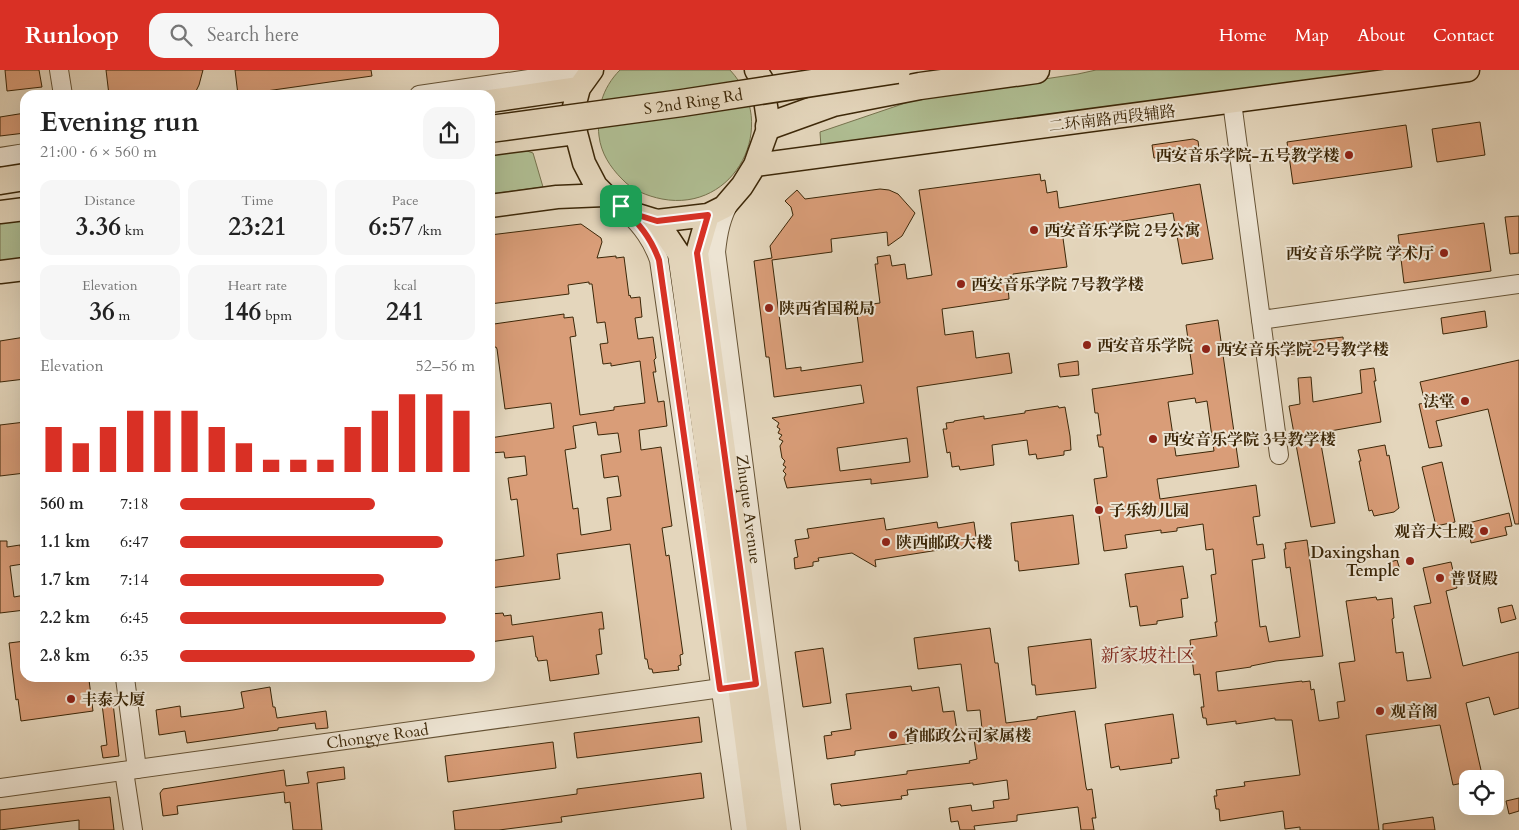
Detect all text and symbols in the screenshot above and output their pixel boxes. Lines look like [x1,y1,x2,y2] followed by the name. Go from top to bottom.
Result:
[149,13,499,58] search box
[25,19,119,52] text: Runloop
[167,21,195,49] icon: search
[207,22,299,48] text: Search here
[1219,23,1267,48] text: Home
[1295,23,1329,48] text: Map
[1357,23,1405,48] text: About
[1433,23,1494,48] text: Contact
[642,84,745,120] street label: S 2nd Ring Rd
[1047,100,1177,138] street label: 二环南路西段辅路
[40,103,199,141] text: Evening run
[423,107,475,159] button: share
[40,141,157,163] text: 21:00 · 6 × 560 m
[1155,145,1339,167] place label: 西安音乐学院-五号教学楼
[1343,149,1355,161] marker: 西安音乐学院-五号教学楼
[600,185,642,227] pin
[84,191,135,210] text: Distance
[241,191,274,210] text: Time
[392,191,419,210] text: Pace
[607,192,635,220] icon: arrive
[75,210,121,244] text: 3.36
[228,210,287,244] text: 23:21
[369,210,414,244] text: 6:57
[1044,220,1201,242] place label: 西安音乐学院 2号公寓
[121,221,144,240] text: km
[414,221,442,240] text: /km
[1028,224,1040,236] marker: 西安音乐学院 2号公寓
[1286,243,1434,265] place label: 西安音乐学院 学术厅
[1438,247,1450,259] marker: 西安音乐学院 学术厅
[971,274,1144,296] place label: 西安音乐学院 7号教学楼
[82,276,138,295] text: Elevation
[228,276,287,295] text: Heart rate
[393,276,417,295] text: kcal
[955,278,967,290] marker: 西安音乐学院 7号教学楼
[89,295,115,329] text: 36
[223,295,261,329] text: 146
[386,295,424,329] text: 241
[779,298,875,320] place label: 陕西省国税局
[763,302,775,314] marker: 陕西省国税局
[115,306,130,325] text: m
[261,306,292,325] text: bpm
[1097,335,1193,357] place label: 西安音乐学院
[1081,339,1093,351] marker: 西安音乐学院
[1216,339,1389,361] place label: 西安音乐学院 2号教学楼
[1200,343,1212,355] marker: 西安音乐学院 2号教学楼
[40,355,104,377] text: Elevation
[416,355,475,377] text: 52–56 m
[1423,391,1455,413] place label: 法堂
[1459,395,1471,407] marker: 法堂
[1163,429,1336,451] place label: 西安音乐学院 3号教学楼
[1147,433,1159,445] marker: 西安音乐学院 3号教学楼
[730,454,766,565] street label: Zhuque Avenue
[40,493,84,515] text: 560 m
[120,493,149,515] text: 7:18
[1109,500,1189,522] place label: 子乐幼儿园
[1093,504,1105,516] marker: 子乐幼儿园
[1394,521,1474,543] place label: 观音大士殿
[1478,525,1490,537] marker: 观音大士殿
[40,531,90,553] text: 1.1 km
[120,531,149,553] text: 6:47
[896,532,992,554] place label: 陕西邮政大楼
[880,536,892,548] marker: 陕西邮政大楼
[1311,542,1401,582] place label: Daxingshan Temple
[1404,555,1416,567] marker: Daxingshan Temple
[1450,568,1498,590] place label: 普贤殿
[40,569,90,591] text: 1.7 km
[120,569,149,591] text: 7:14
[1434,572,1446,584] marker: 普贤殿
[40,607,90,629] text: 2.2 km
[120,607,149,629] text: 6:45
[1100,643,1196,669] district label: 新家坡社区
[40,645,90,667] text: 2.8 km
[120,645,149,667] text: 6:35
[81,689,145,711] place label: 丰泰大厦
[65,693,77,705] marker: 丰泰大厦
[1390,701,1438,723] place label: 观音阁
[1374,705,1386,717] marker: 观音阁
[325,719,430,755] street label: Chongye Road
[903,725,1031,747] place label: 省邮政公司家属楼
[887,729,899,741] marker: 省邮政公司家属楼
[1459,770,1504,815] map controls
[1459,770,1504,815] button: locate

